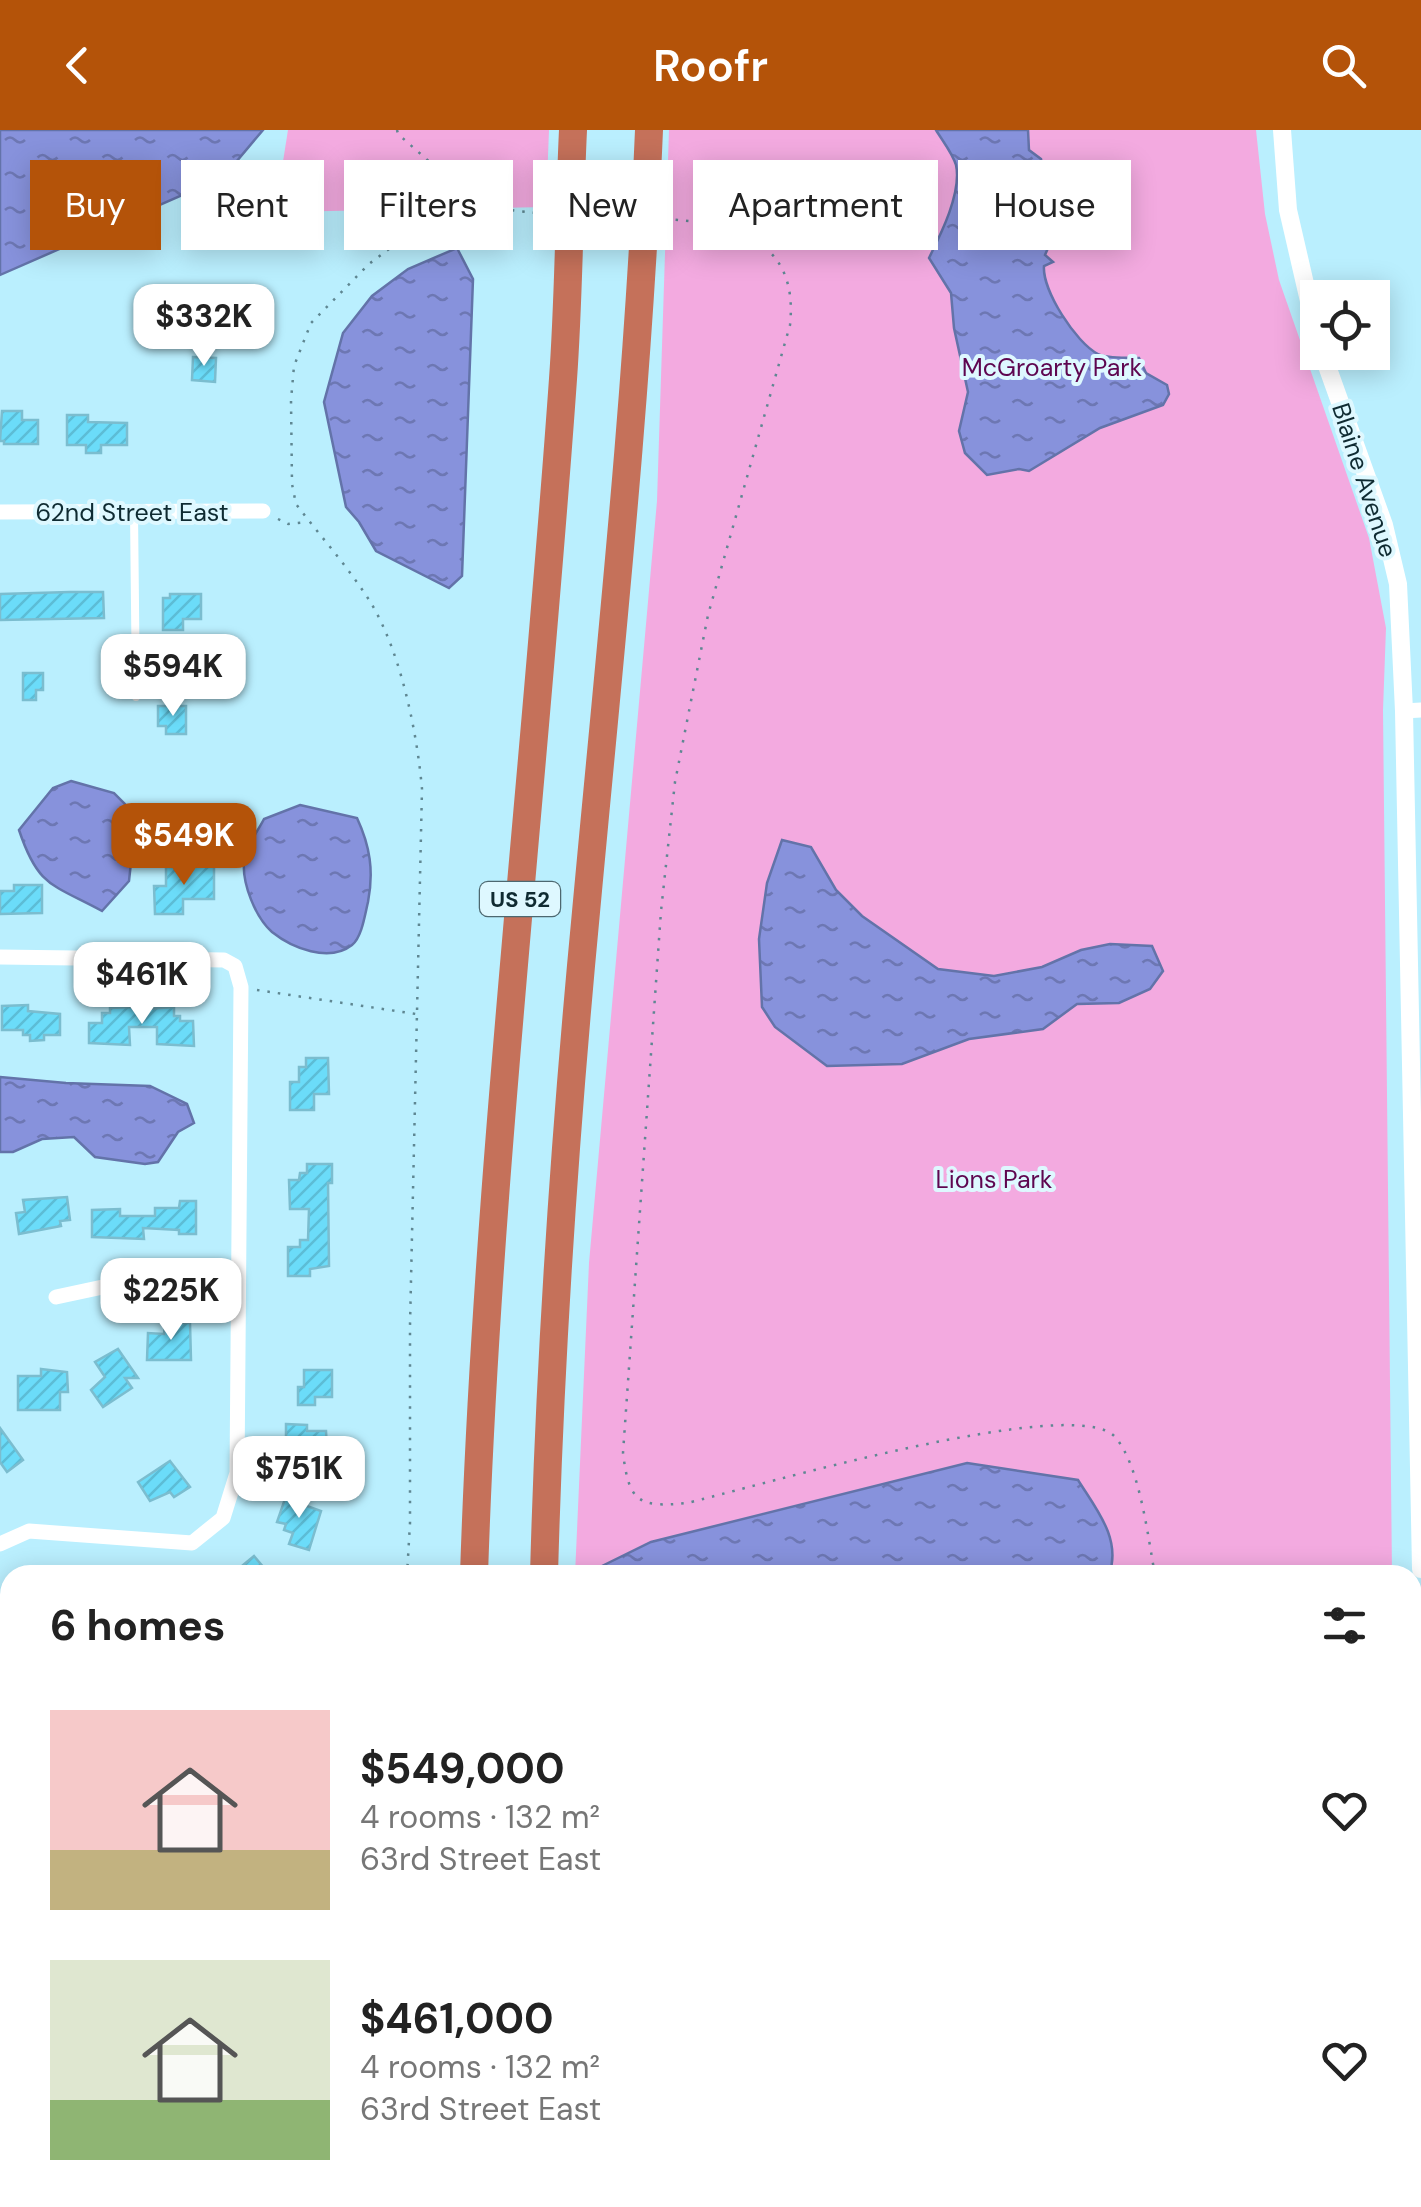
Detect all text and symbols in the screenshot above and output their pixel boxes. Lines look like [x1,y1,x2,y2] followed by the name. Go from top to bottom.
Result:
[653,36,768,95] text: Roofr
[50,38,105,93] icon: back
[1316,38,1371,93] icon: search
[30,160,161,250] chip: Buy
[181,160,324,250] chip: Rent
[344,160,513,250] chip: Filters
[533,160,673,250] chip: New
[693,160,938,250] chip: Apartment
[958,160,1131,250] chip: House
[1300,280,1390,370] map controls
[1300,280,1390,370] button: locate
[134,284,274,369] pin: $332K
[155,295,253,337] text: $332K
[962,351,1143,384] park label: McGroarty Park
[1324,399,1405,562] street label: Blaine Avenue
[35,496,229,529] street label: 62nd Street East
[103,634,243,719] pin: $594K
[123,645,223,687] text: $594K
[114,803,254,888] pin: $549K
[133,814,235,856] text: $549K
[480,882,560,916] road number: US 52
[72,942,212,1027] pin: $461K
[96,953,188,995] text: $461K
[936,1163,1053,1196] park label: Lions Park
[101,1258,241,1343] pin: $225K
[122,1269,220,1311] text: $225K
[229,1436,369,1521] pin: $751K
[255,1447,343,1489] text: $751K
[50,1598,225,1653] text: 6 homes
[1317,1598,1372,1653] icon: filters
[360,1741,565,1796] text: $549,000
[130,1750,250,1870] icon: home
[1317,1783,1372,1838] icon: heart
[360,1796,600,1838] text: 4 rooms · 132 m²
[360,1838,601,1880] text: 63rd Street East
[360,1991,554,2046] text: $461,000
[130,2000,250,2120] icon: home
[1317,2033,1372,2088] icon: heart
[360,2046,600,2088] text: 4 rooms · 132 m²
[360,2088,601,2130] text: 63rd Street East

